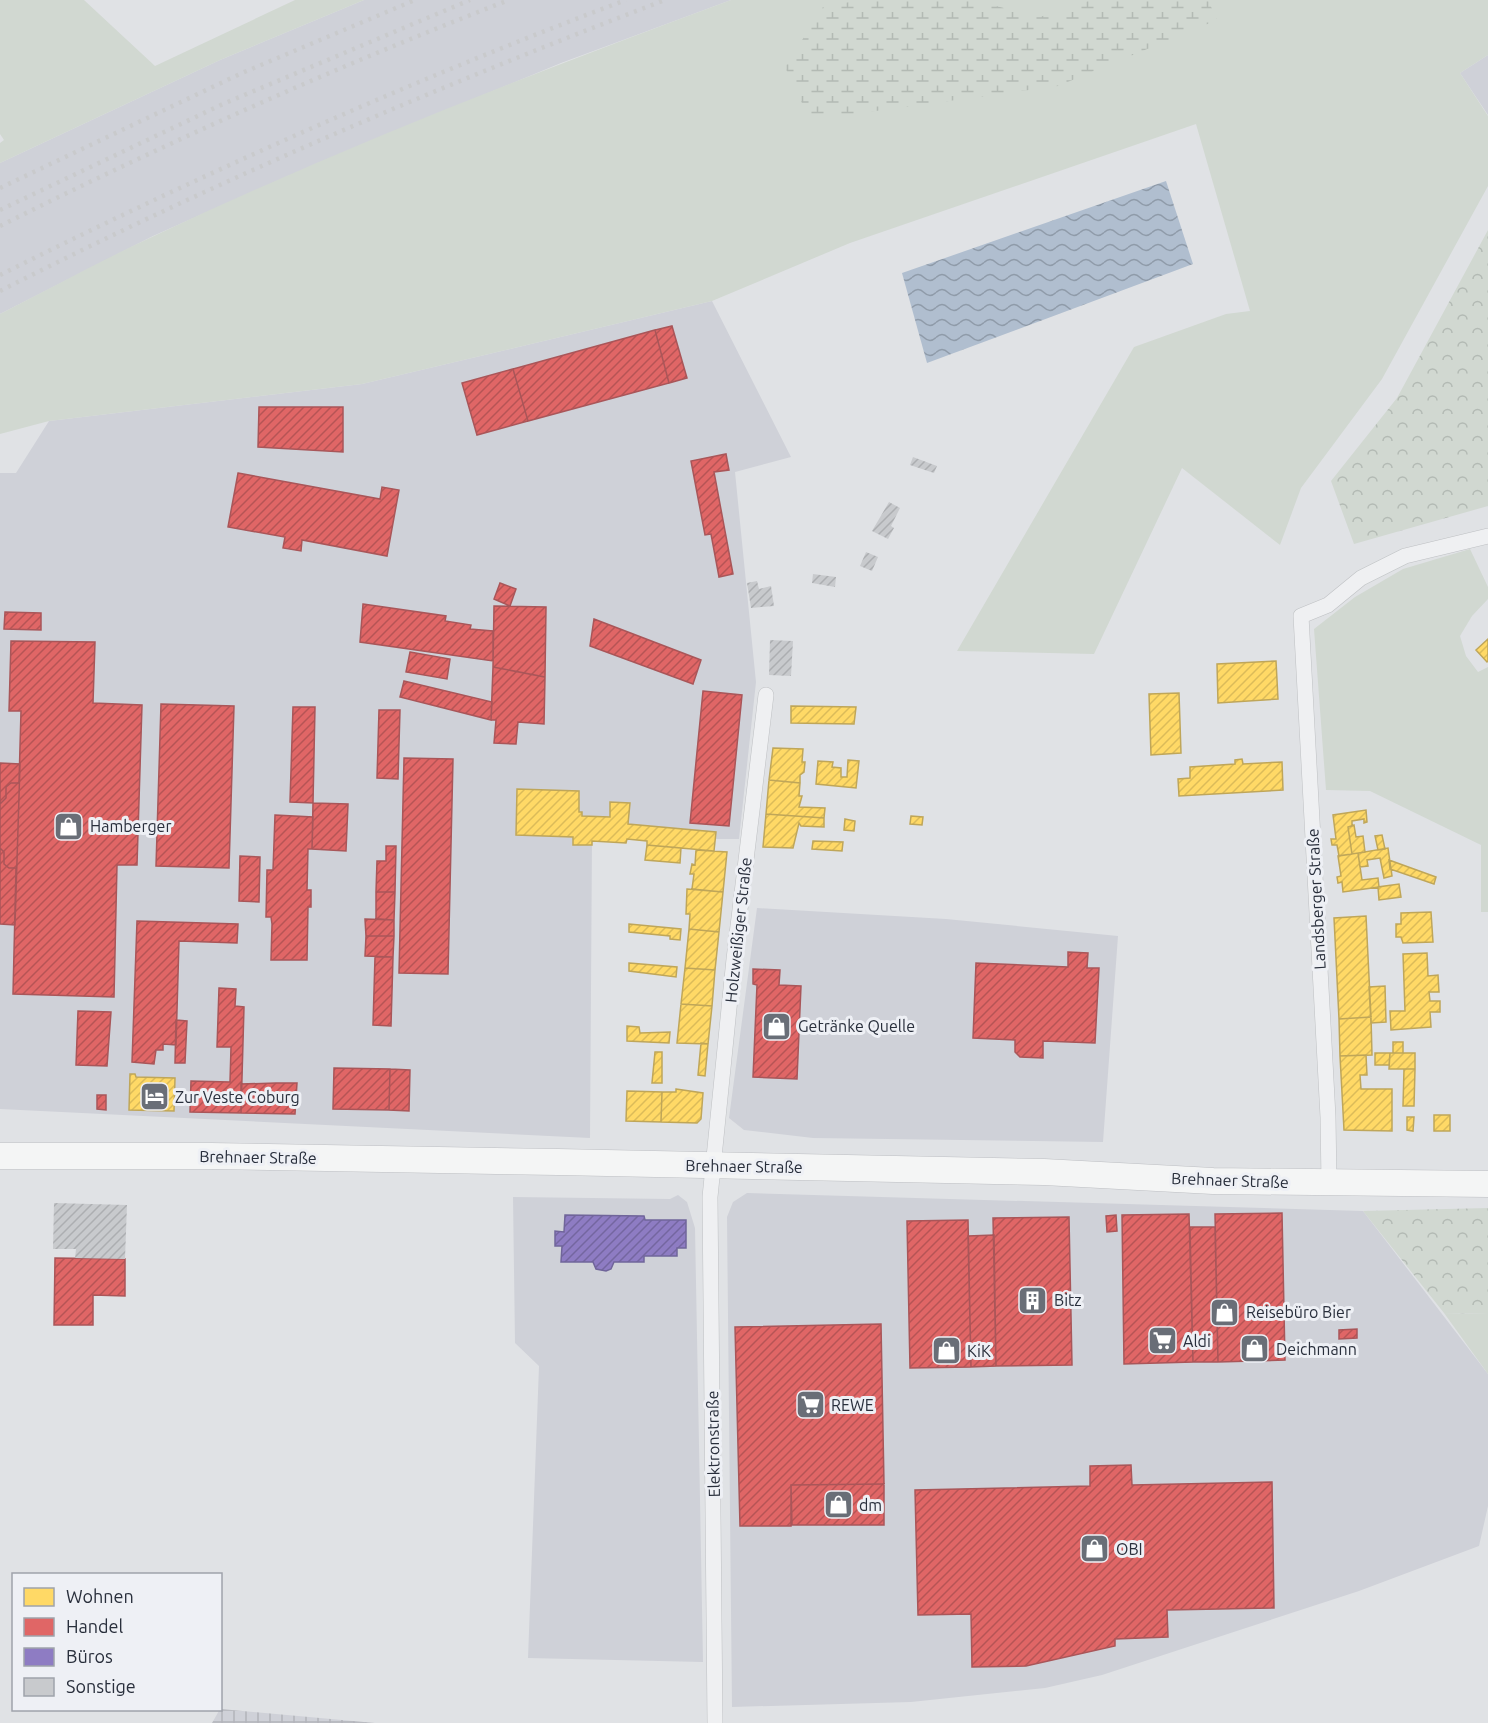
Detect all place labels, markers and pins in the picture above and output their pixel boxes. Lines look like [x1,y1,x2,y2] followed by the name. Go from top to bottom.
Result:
[53,810,85,842] shop icon: Hamberger
[90,817,172,835] place label: Hamberger
[761,1010,793,1042] shop icon: Getränke Quelle
[798,1017,915,1035] place label: Getränke Quelle
[138,1081,170,1113] hotel icon: Zur Veste Coburg
[175,1088,300,1106] place label: Zur Veste Coburg
[1017,1284,1049,1316] building icon: Bitz
[1054,1291,1082,1309] place label: Bitz
[1209,1296,1241,1328] shop icon: Reisebüro Bier
[1246,1303,1351,1321] place label: Reisebüro Bier
[1146,1325,1178,1357] supermarket icon: Aldi
[1183,1332,1211,1350] place label: Aldi
[1239,1333,1271,1365] shop icon: Deichmann
[930,1335,962,1367] shop icon: KiK
[1276,1340,1357,1358] place label: Deichmann
[967,1342,991,1360] place label: KiK
[794,1389,826,1421] supermarket icon: REWE
[831,1396,874,1414] place label: REWE
[822,1489,854,1521] shop icon: dm
[859,1496,882,1514] place label: dm
[1079,1533,1111,1565] shop icon: OBI
[1116,1540,1143,1558] place label: OBI

